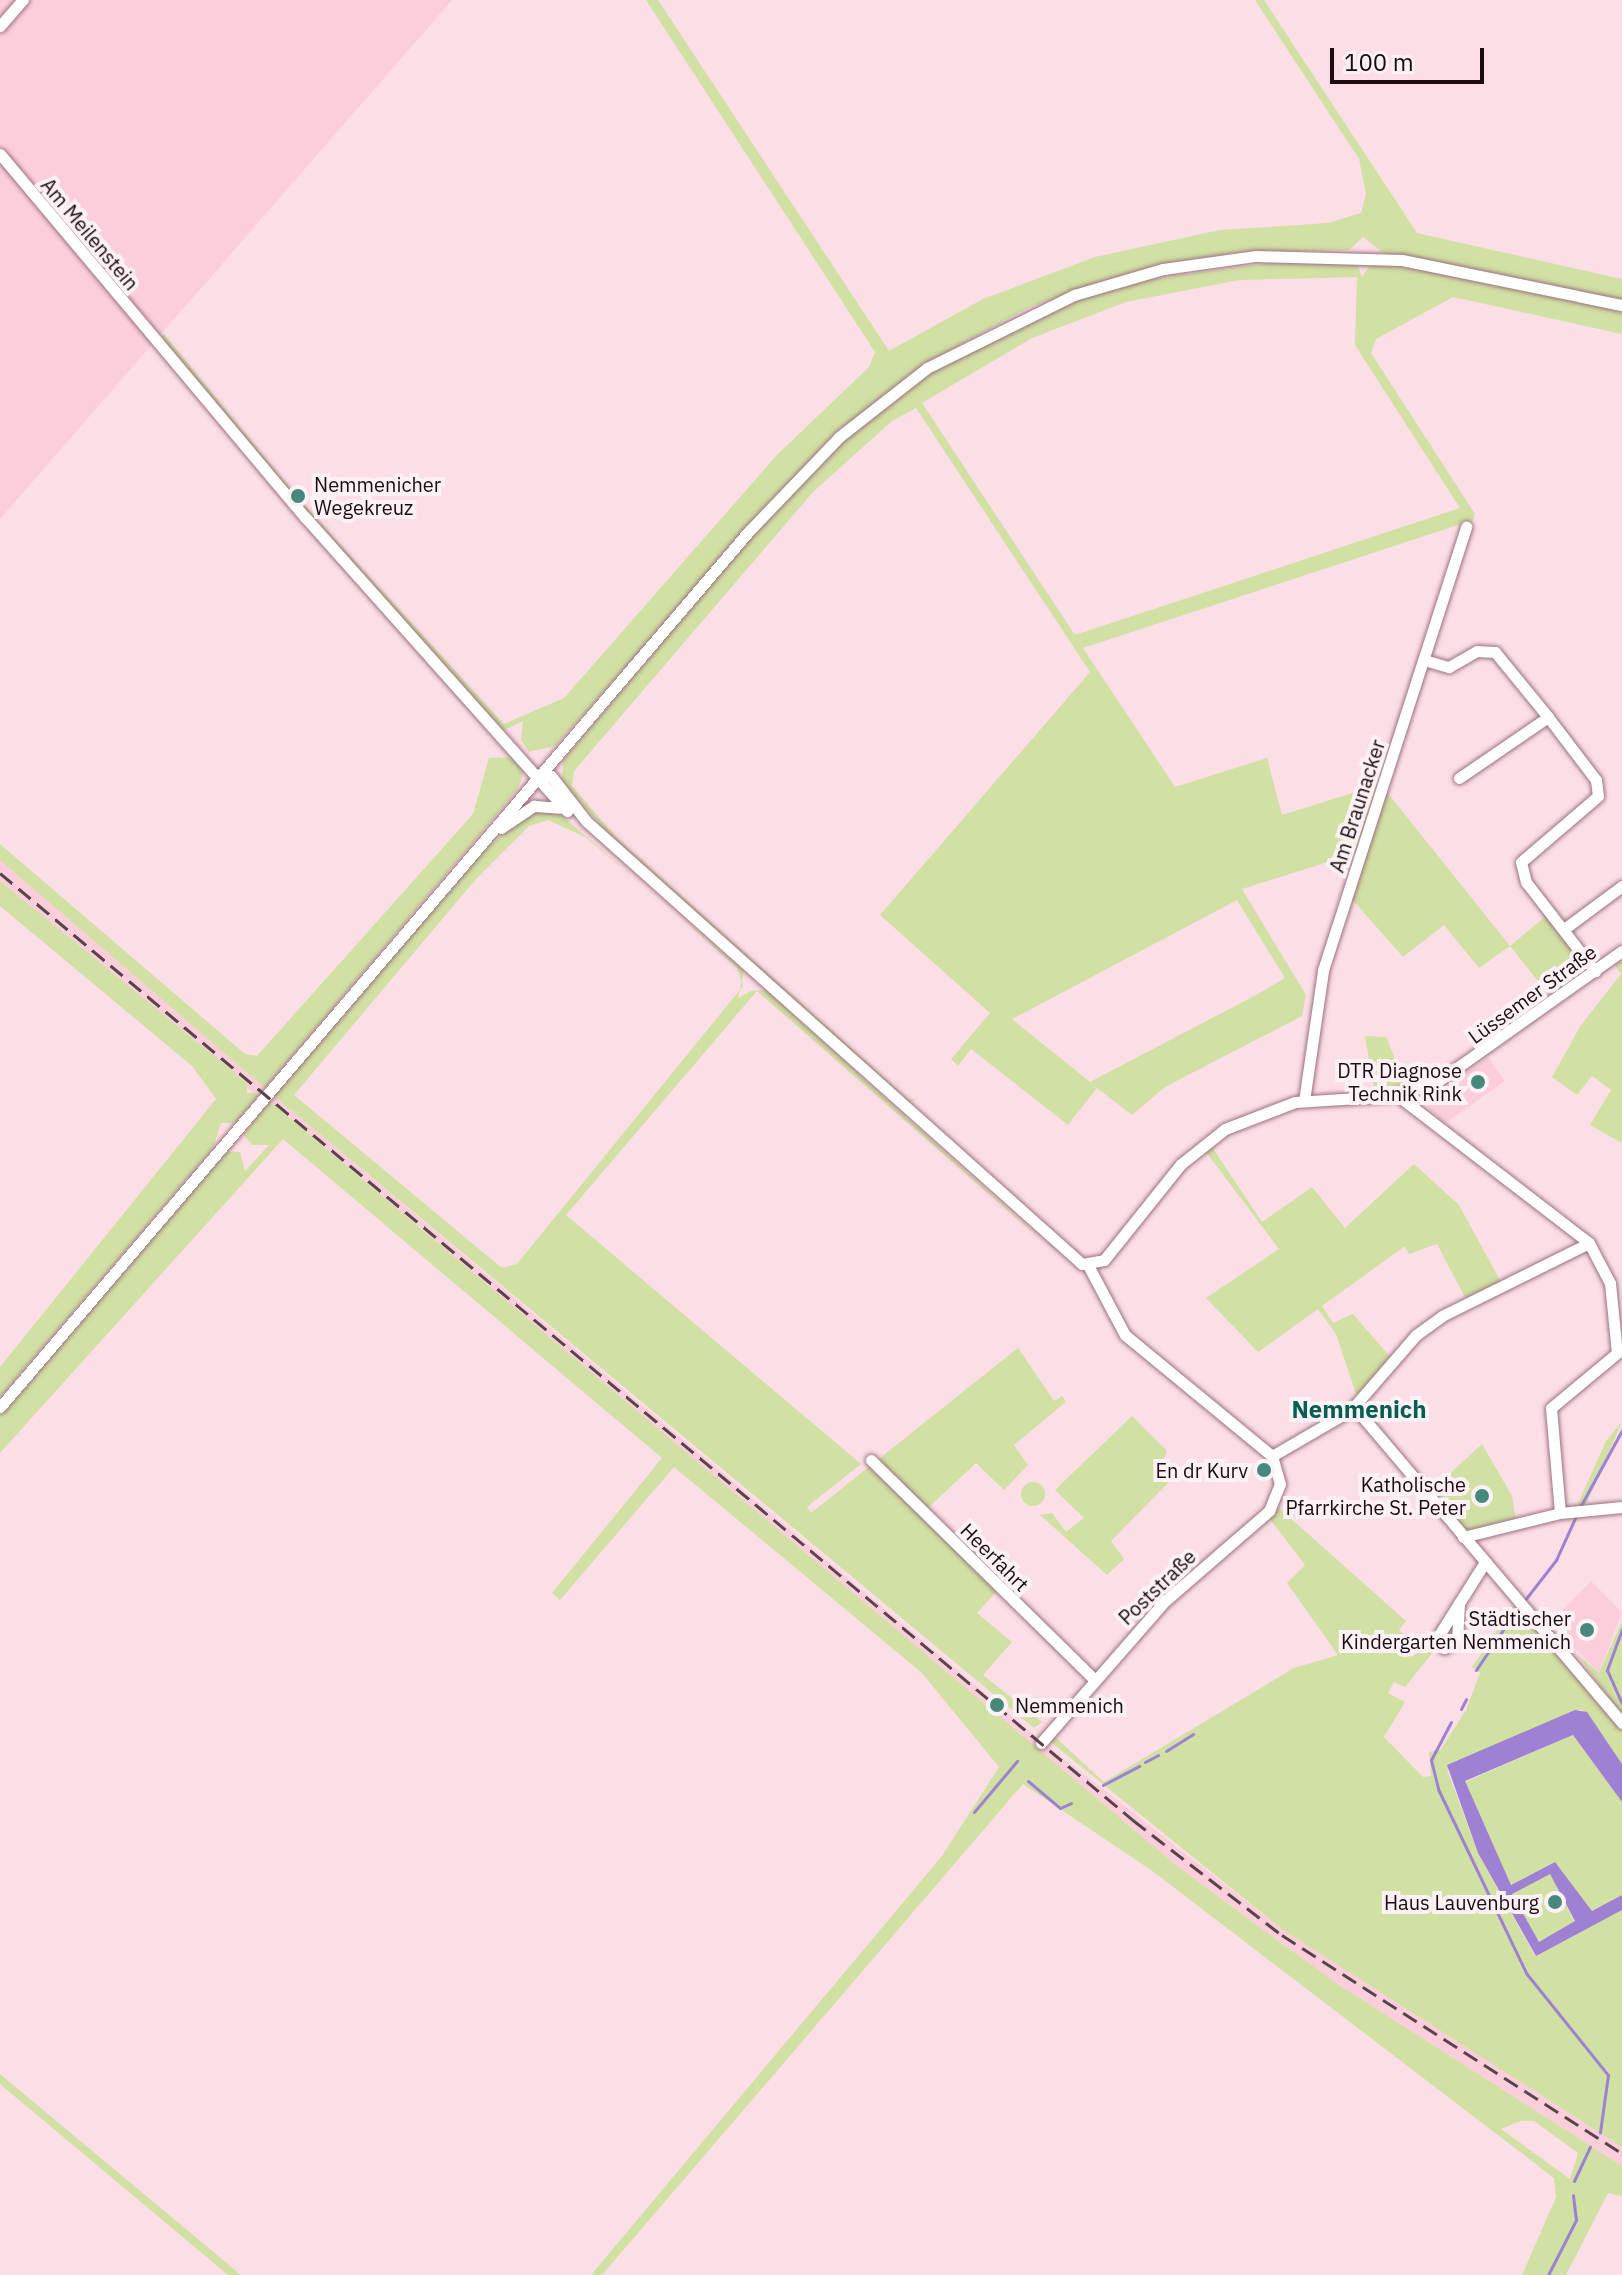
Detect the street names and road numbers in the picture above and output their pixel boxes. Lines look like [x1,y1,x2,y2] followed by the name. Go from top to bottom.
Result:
[36,173,144,295] street label: Am Meilenstein
[1324,737,1390,875] street label: Am Braunacker
[1463,940,1601,1048] street label: Lüssemer Straße
[956,1518,1034,1596] street label: Heerfahrt
[1113,1544,1201,1630] street label: Poststraße

